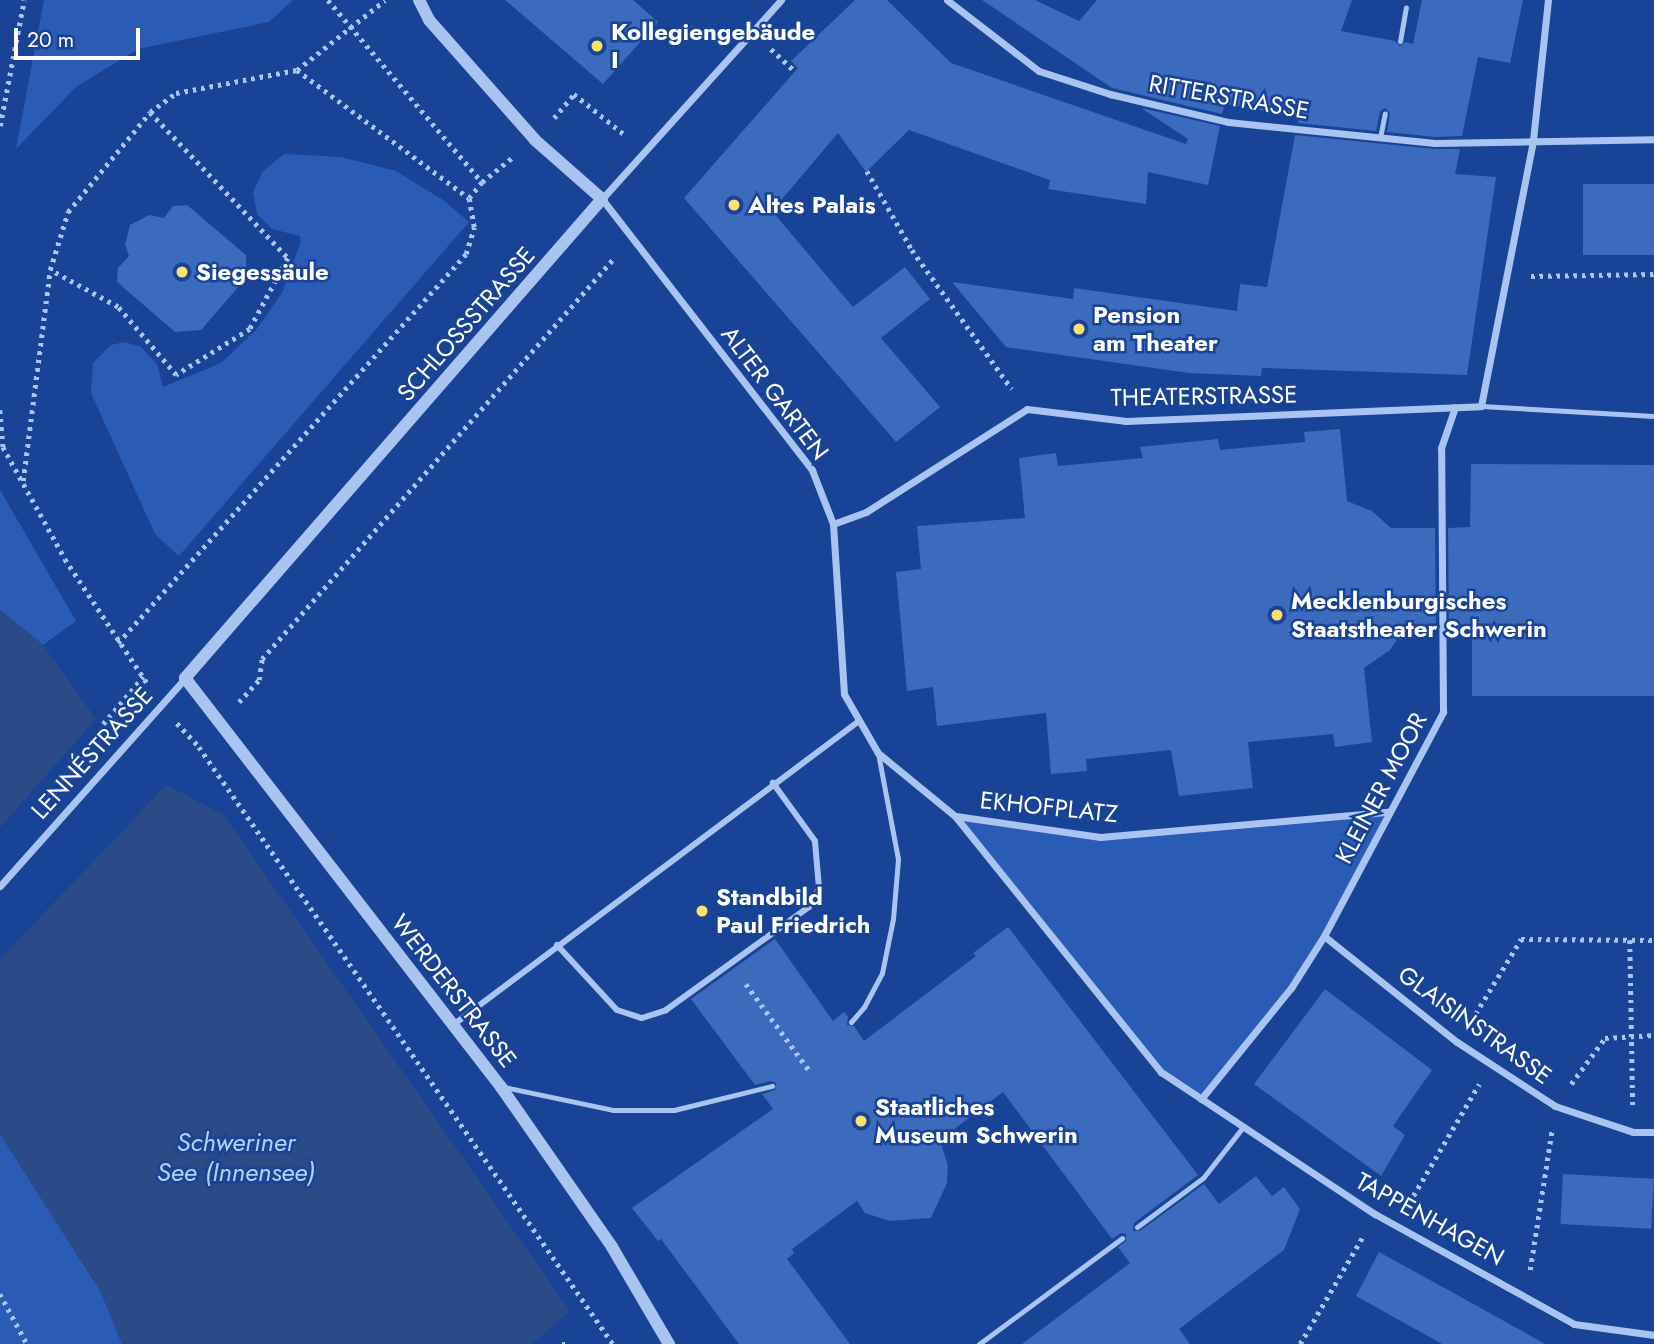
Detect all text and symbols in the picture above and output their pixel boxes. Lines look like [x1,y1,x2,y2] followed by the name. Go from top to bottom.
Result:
[18,14,144,58] scale bar
[611,18,815,74] place label: Kollegiengebäude I
[27,25,74,55] text: 20 m
[589,38,605,54] marker: Kollegiengebäude I
[1147,69,1311,125] street label: RITTERSTRASSE
[748,191,876,219] place label: Altes Palais
[726,197,742,213] marker: Altes Palais
[391,241,541,407] street label: SCHLOSSSTRASSE
[196,258,329,286] place label: Siegessäule
[174,264,190,280] marker: Siegessäule
[1093,301,1218,357] place label: Pension am Theater
[715,320,835,466] street label: ALTER GARTEN
[1071,321,1087,337] marker: Pension am Theater
[1110,380,1298,412] street label: THEATERSTRASSE
[1291,587,1547,643] place label: Mecklenburgisches Staatstheater Schwerin
[1269,607,1285,623] marker: Mecklenburgisches Staatstheater Schwerin
[25,681,159,825] street label: LENNÉSTRASSE
[1329,708,1433,868] street label: KLEINER MOOR
[979,785,1119,829] street label: EKHOFPLATZ
[716,883,870,939] place label: Standbild Paul Friedrich
[694,903,710,919] marker: Standbild Paul Friedrich
[385,909,523,1073] street label: WERDERSTRASSE
[1393,960,1557,1090] street label: GLAISINSTRASSE
[875,1093,1078,1149] place label: Staatliches Museum Schwerin
[853,1113,869,1129] marker: Staatliches Museum Schwerin
[157,1127,315,1188] water label: Schweriner See (Innensee)
[1351,1166,1509,1272] street label: TAPPENHAGEN

